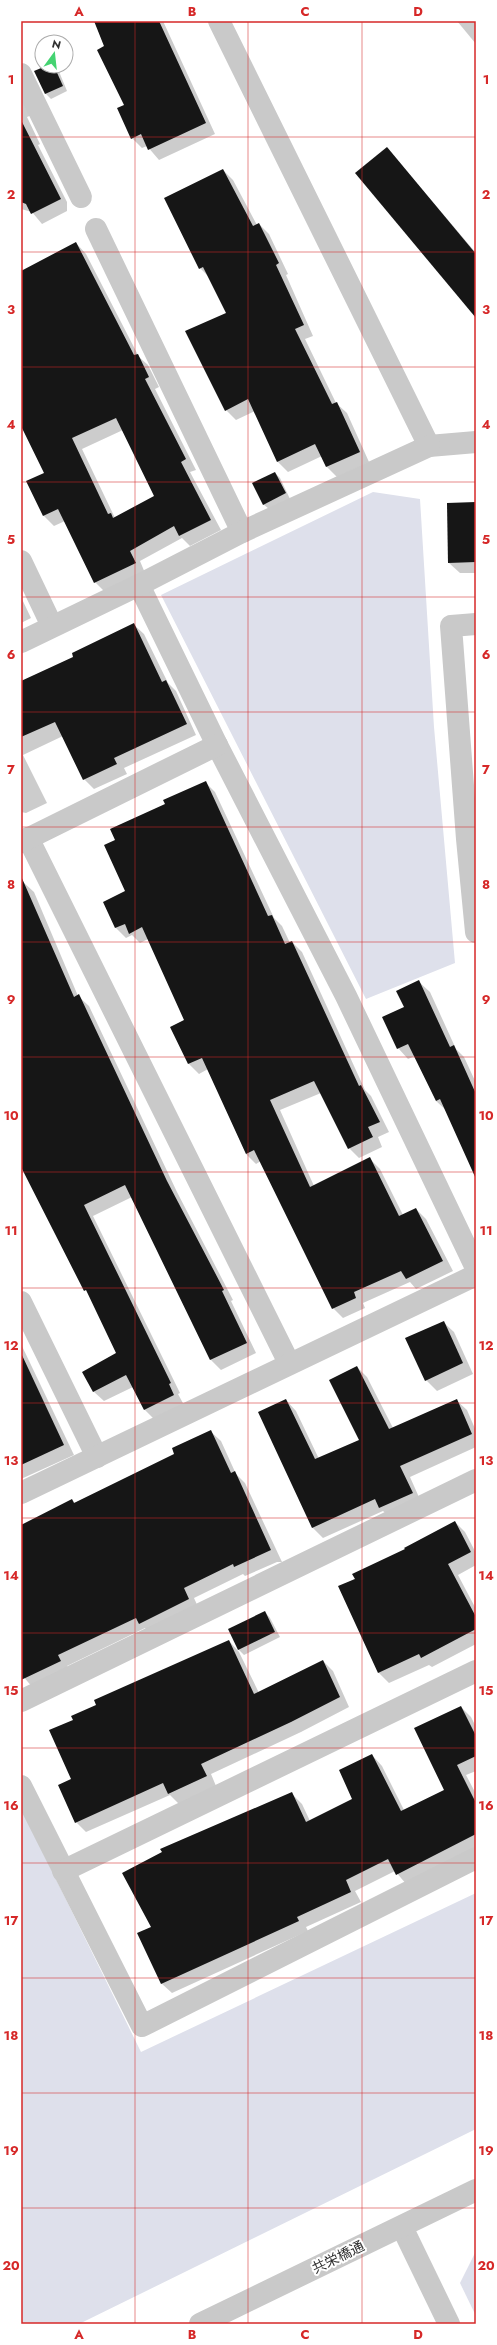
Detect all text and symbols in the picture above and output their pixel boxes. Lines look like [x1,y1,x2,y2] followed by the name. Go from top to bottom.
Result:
[73,2,84,21] text: A
[188,2,197,21] text: B
[300,2,310,21] text: C
[413,2,423,21] text: D
[34,34,74,74] north arrow
[50,35,63,53] text: N
[8,70,14,89] text: 1
[483,70,489,89] text: 1
[7,185,15,204] text: 2
[482,185,490,204] text: 2
[7,300,15,319] text: 3
[482,300,490,319] text: 3
[6,415,16,434] text: 4
[481,415,491,434] text: 4
[7,530,15,549] text: 5
[482,530,490,549] text: 5
[7,645,16,664] text: 6
[482,645,491,664] text: 6
[7,760,15,779] text: 7
[482,760,490,779] text: 7
[7,875,15,894] text: 8
[482,875,490,894] text: 8
[7,990,16,1009] text: 9
[482,990,491,1009] text: 9
[3,1106,19,1125] text: 10
[478,1106,494,1125] text: 10
[4,1221,18,1240] text: 11
[479,1221,493,1240] text: 11
[3,1336,19,1355] text: 12
[478,1336,494,1355] text: 12
[4,1451,18,1470] text: 13
[479,1451,493,1470] text: 13
[3,1566,19,1585] text: 14
[478,1566,494,1585] text: 14
[3,1681,19,1700] text: 15
[478,1681,494,1700] text: 15
[3,1796,19,1815] text: 16
[478,1796,494,1815] text: 16
[4,1911,18,1930] text: 17
[479,1911,493,1930] text: 17
[4,2026,18,2045] text: 18
[479,2026,493,2045] text: 18
[3,2141,19,2160] text: 19
[478,2141,494,2160] text: 19
[308,2236,368,2278] street label: 共栄橋通
[2,2256,20,2275] text: 20
[477,2256,495,2275] text: 20
[73,2325,84,2344] text: A
[188,2325,197,2344] text: B
[300,2325,310,2344] text: C
[413,2325,423,2344] text: D

